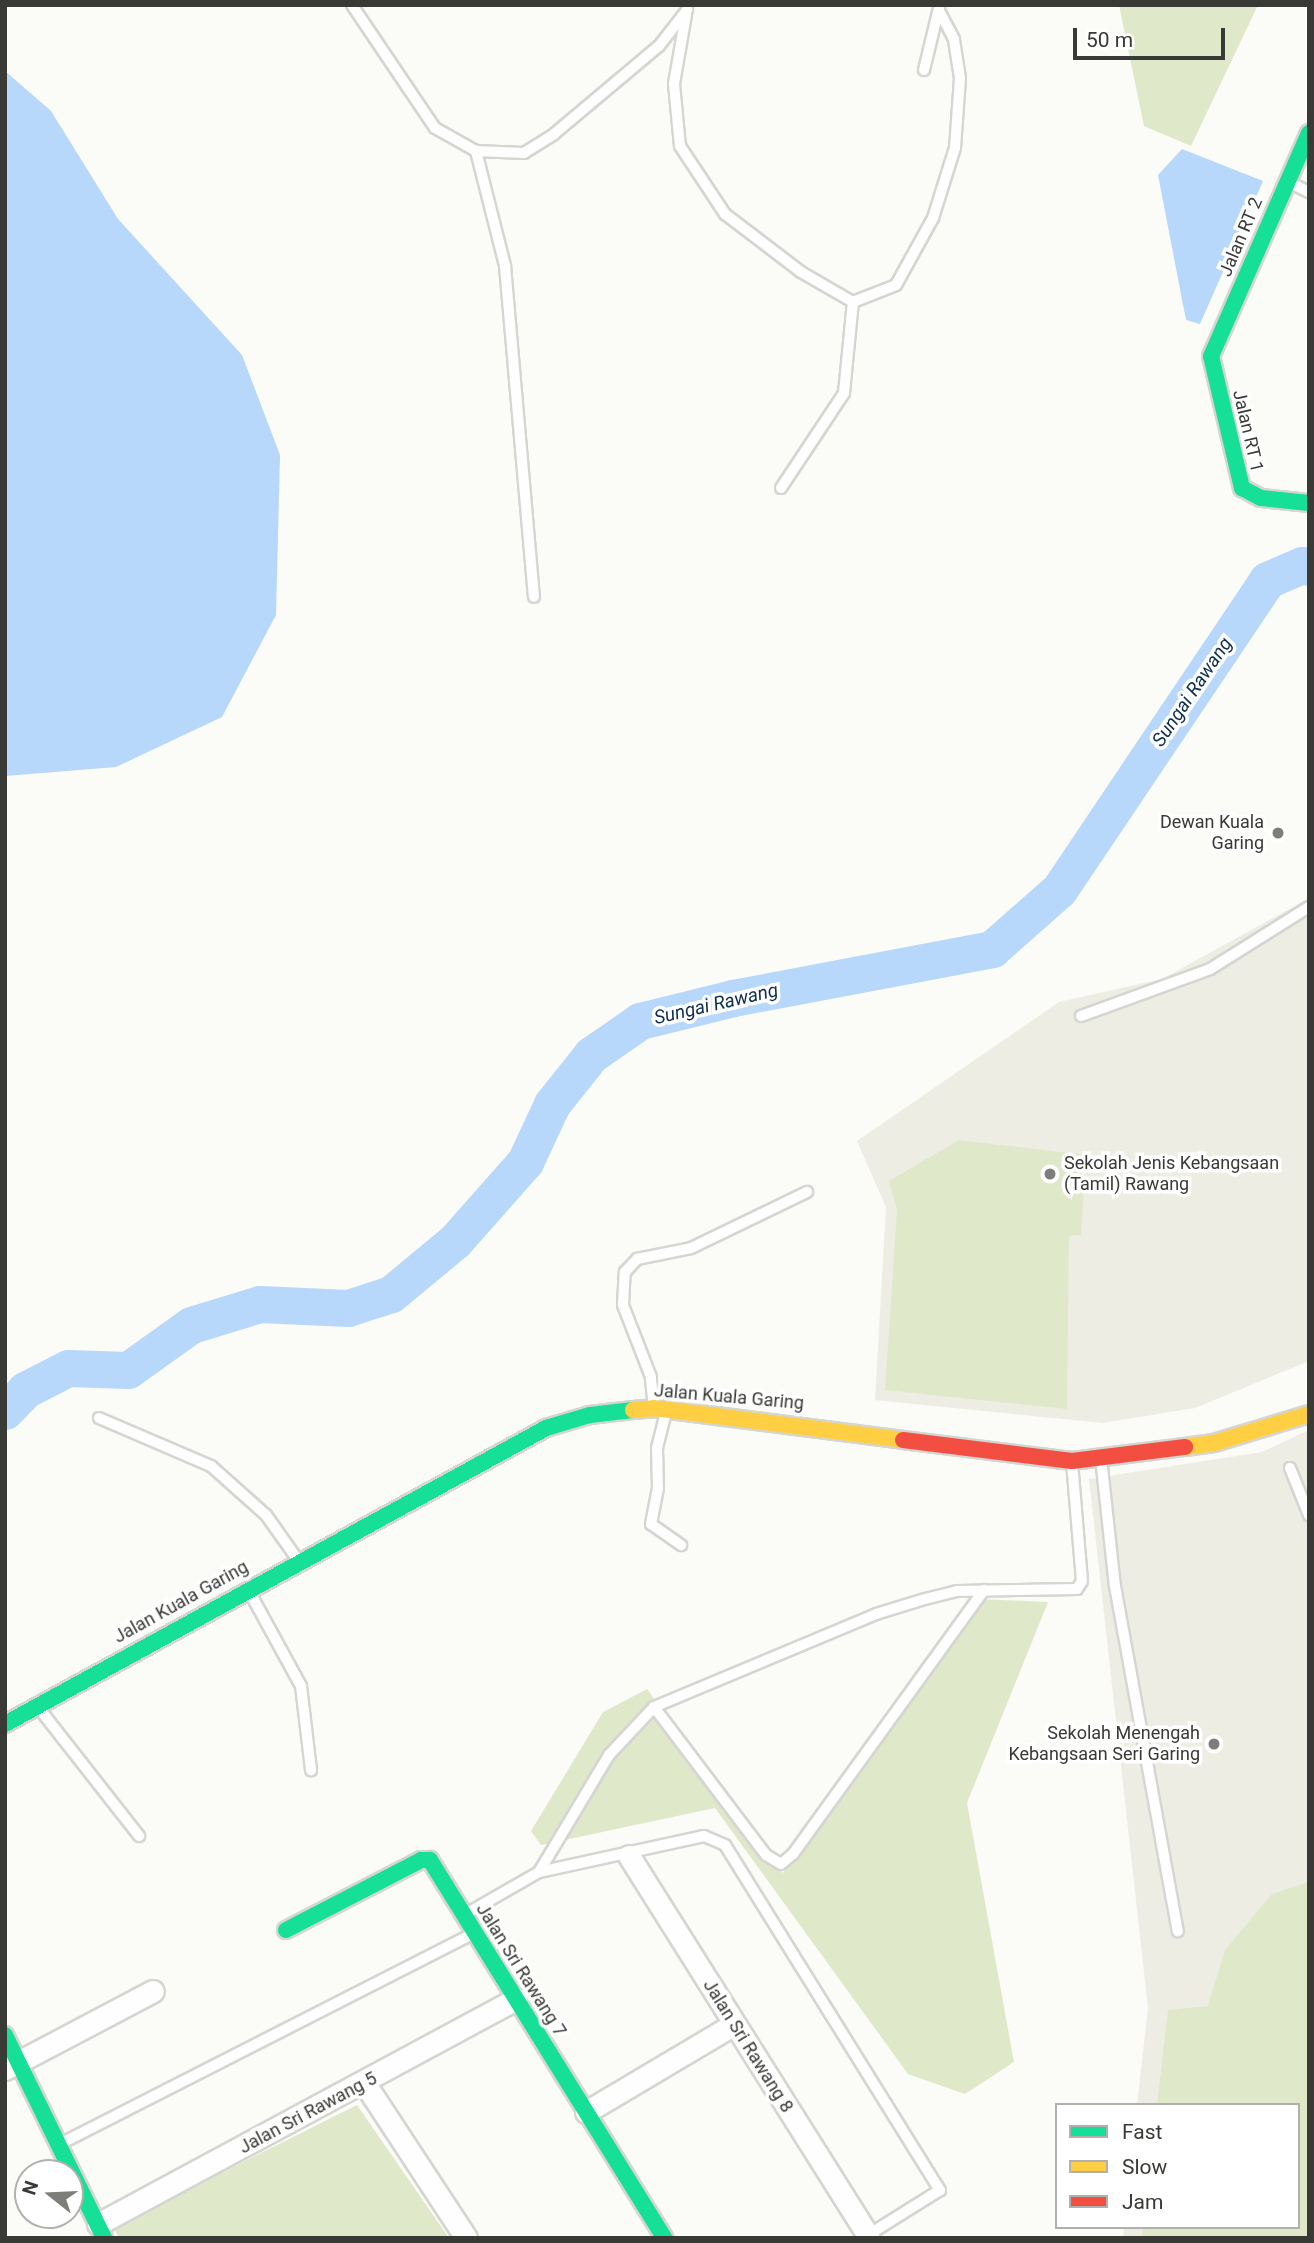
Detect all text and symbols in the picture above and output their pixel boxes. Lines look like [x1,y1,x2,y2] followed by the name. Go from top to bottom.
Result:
[1076,14,1228,58] scale bar
[1086,28,1133,52] text: 50 m
[1215,194,1267,280] street label: Jalan RT 2
[1228,388,1268,474] street label: Jalan RT 1
[1147,633,1237,751] water label: Sungai Rawang
[1160,812,1264,854] place label: Dewan Kuala Garing
[1270,825,1286,841] marker: Dewan Kuala Garing
[652,979,780,1029] water label: Sungai Rawang
[1064,1153,1279,1196] place label: Sekolah Jenis Kebangsaan (Tamil) Rawang
[1042,1166,1058,1182] marker: Sekolah Jenis Kebangsaan (Tamil) Rawang
[653,1380,805,1414] street label: Jalan Kuala Garing
[110,1556,252,1648] street label: Jalan Kuala Garing
[1008,1723,1200,1766] place label: Sekolah Menengah Kebangsaan Seri Garing
[1206,1736,1222,1752] marker: Sekolah Menengah Kebangsaan Seri Garing
[471,1900,571,2040] street label: Jalan Sri Rawang 7
[698,1976,798,2116] street label: Jalan Sri Rawang 8
[235,2068,381,2158] street label: Jalan Sri Rawang 5
[1055,2103,1300,2229] legend
[1122,2120,1162,2144] text: Fast
[1122,2155,1167,2179] text: Slow
[14,2159,84,2229] north arrow
[17,2178,43,2198] text: N
[1122,2190,1163,2214] text: Jam

